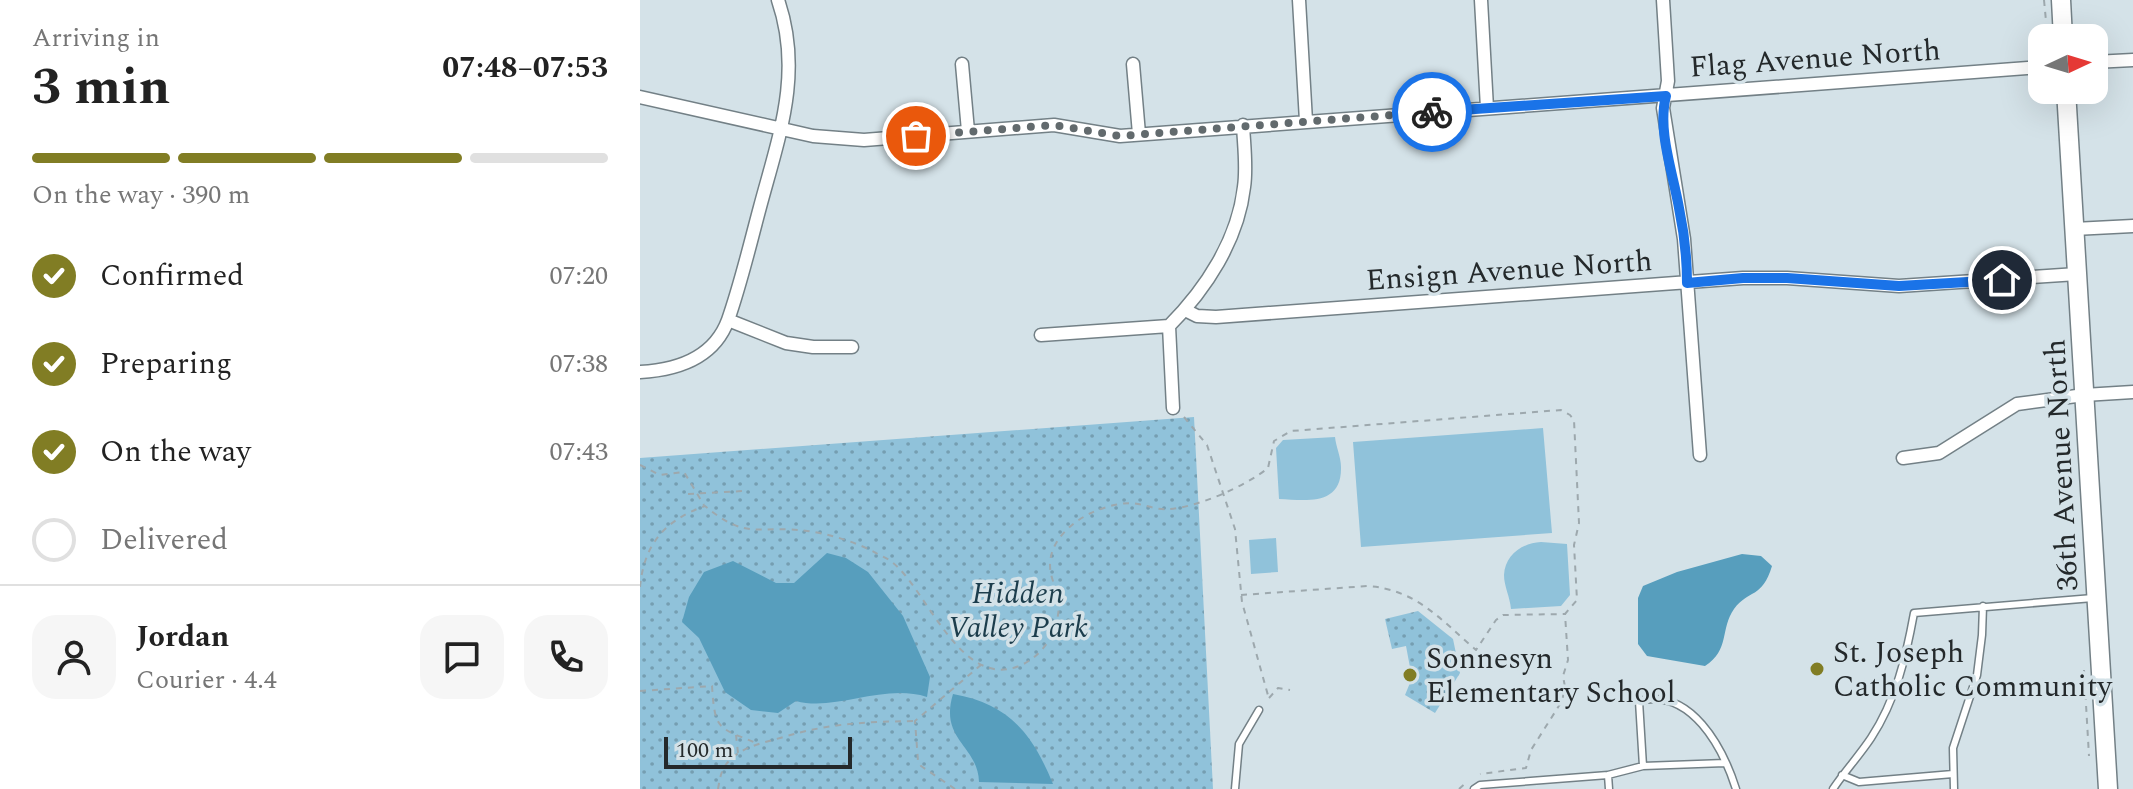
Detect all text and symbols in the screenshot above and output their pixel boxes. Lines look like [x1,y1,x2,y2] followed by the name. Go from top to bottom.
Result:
[32,18,160,58] text: Arriving in
[2028,24,2108,104] north arrow
[2028,24,2108,104] map controls
[1688,27,1942,91] street label: Flag Avenue North
[442,45,608,91] text: 07:48–07:53
[32,48,170,127] text: 3 min
[1392,72,1472,152] courier
[1410,90,1454,134] icon: bike
[882,102,950,170] pin
[894,114,938,158] icon: bag
[32,175,250,215] text: On the way · 390 m
[1364,238,1654,304] street label: Ensign Avenue North
[1968,246,2036,314] pin
[100,253,244,299] text: Confirmed
[32,254,76,298] icon: check
[549,256,608,296] text: 07:20
[1980,258,2024,302] icon: home
[2032,338,2092,592] street label: 36th Avenue North
[100,341,232,387] text: Preparing
[32,342,76,386] icon: check
[549,344,608,384] text: 07:38
[100,429,251,475] text: On the way
[32,430,76,474] icon: check
[549,432,608,472] text: 07:43
[100,517,228,563] text: Delivered
[948,571,1088,651] park label: Hidden Valley Park
[136,614,229,660] text: Jordan
[32,615,116,699] button: person
[420,615,504,699] button: chat
[524,615,608,699] button: phone
[1833,630,2114,710] place label: St. Joseph Catholic Community
[1426,636,1676,716] place label: Sonnesyn Elementary School
[136,660,277,700] text: Courier · 4.4
[1808,660,1826,678] marker: St. Joseph Catholic Community
[1401,666,1419,684] marker: Sonnesyn Elementary School
[664,733,852,769] scale bar
[676,734,733,767] text: 100 m

